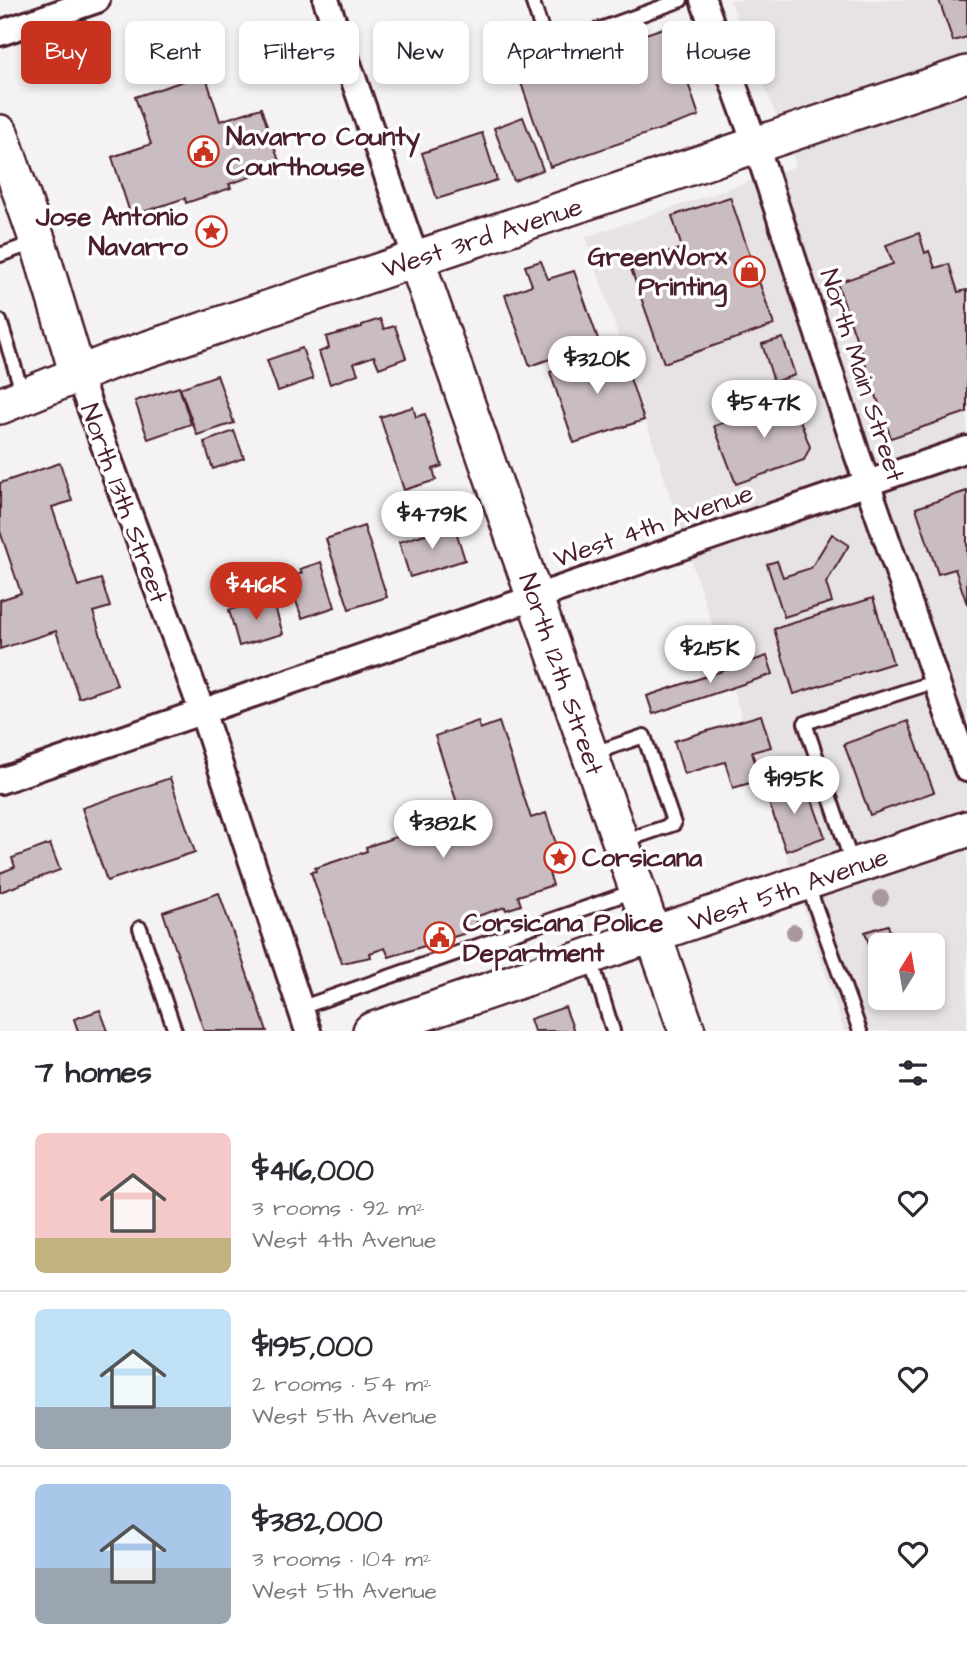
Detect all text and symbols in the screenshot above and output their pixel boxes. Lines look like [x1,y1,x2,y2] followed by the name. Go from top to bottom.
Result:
[21,21,111,84] chip: Buy
[125,21,225,84] chip: Rent
[239,21,359,84] chip: Filters
[373,21,469,84] chip: New
[483,21,648,84] chip: Apartment
[662,21,775,84] chip: House
[226,119,421,185] place label: Navarro County Courthouse
[186,134,220,168] public building icon: Navarro County Courthouse
[378,189,587,287] street label: West 3rd Avenue
[35,199,188,265] place label: Jose Antonio Navarro
[194,214,228,248] place icon: Jose Antonio Navarro
[588,239,728,308] place label: GreenWorx Printing
[733,254,767,288] shop icon: GreenWorx Printing
[811,264,914,487] street label: North Main Street
[548,336,646,396] pin: $320K
[564,343,630,375] text: $320K
[715,380,813,440] pin: $547K
[728,387,800,419] text: $547K
[71,399,177,608] street label: North 13th Street
[549,475,758,577] street label: West 4th Avenue
[383,491,481,551] pin: $479K
[397,498,467,530] text: $479K
[207,562,305,622] pin: $416K
[226,569,286,601] text: $416K
[510,569,613,781] street label: North 12th Street
[661,626,759,685] pin: $215K
[680,632,740,664] text: $215K
[745,756,843,816] pin: $195K
[764,763,824,795] text: $195K
[394,800,492,860] pin: $382K
[410,807,476,839] text: $382K
[684,839,893,941] street label: West 5th Avenue
[542,840,576,874] place icon: Corsicana
[582,840,703,876] place label: Corsicana
[463,905,663,971] place label: Corsicana Police Department
[423,920,457,954] public building icon: Corsicana Police Department
[868,933,945,1010] north arrow
[868,933,945,1010] map controls
[35,1052,152,1094] text: 7 homes
[894,1054,932,1092] icon: filters
[252,1150,374,1192] text: $416,000
[91,1161,175,1245] icon: home
[894,1184,932,1222] icon: heart
[252,1192,425,1224] text: 3 rooms · 92 m²
[252,1224,436,1256] text: West 4th Avenue
[252,1326,373,1368] text: $195,000
[91,1337,175,1421] icon: home
[894,1360,932,1398] icon: heart
[252,1368,432,1400] text: 2 rooms · 54 m²
[252,1400,437,1432] text: West 5th Avenue
[252,1501,383,1543] text: $382,000
[91,1512,175,1596] icon: home
[894,1535,932,1573] icon: heart
[252,1543,431,1575] text: 3 rooms · 104 m²
[252,1575,437,1607] text: West 5th Avenue

